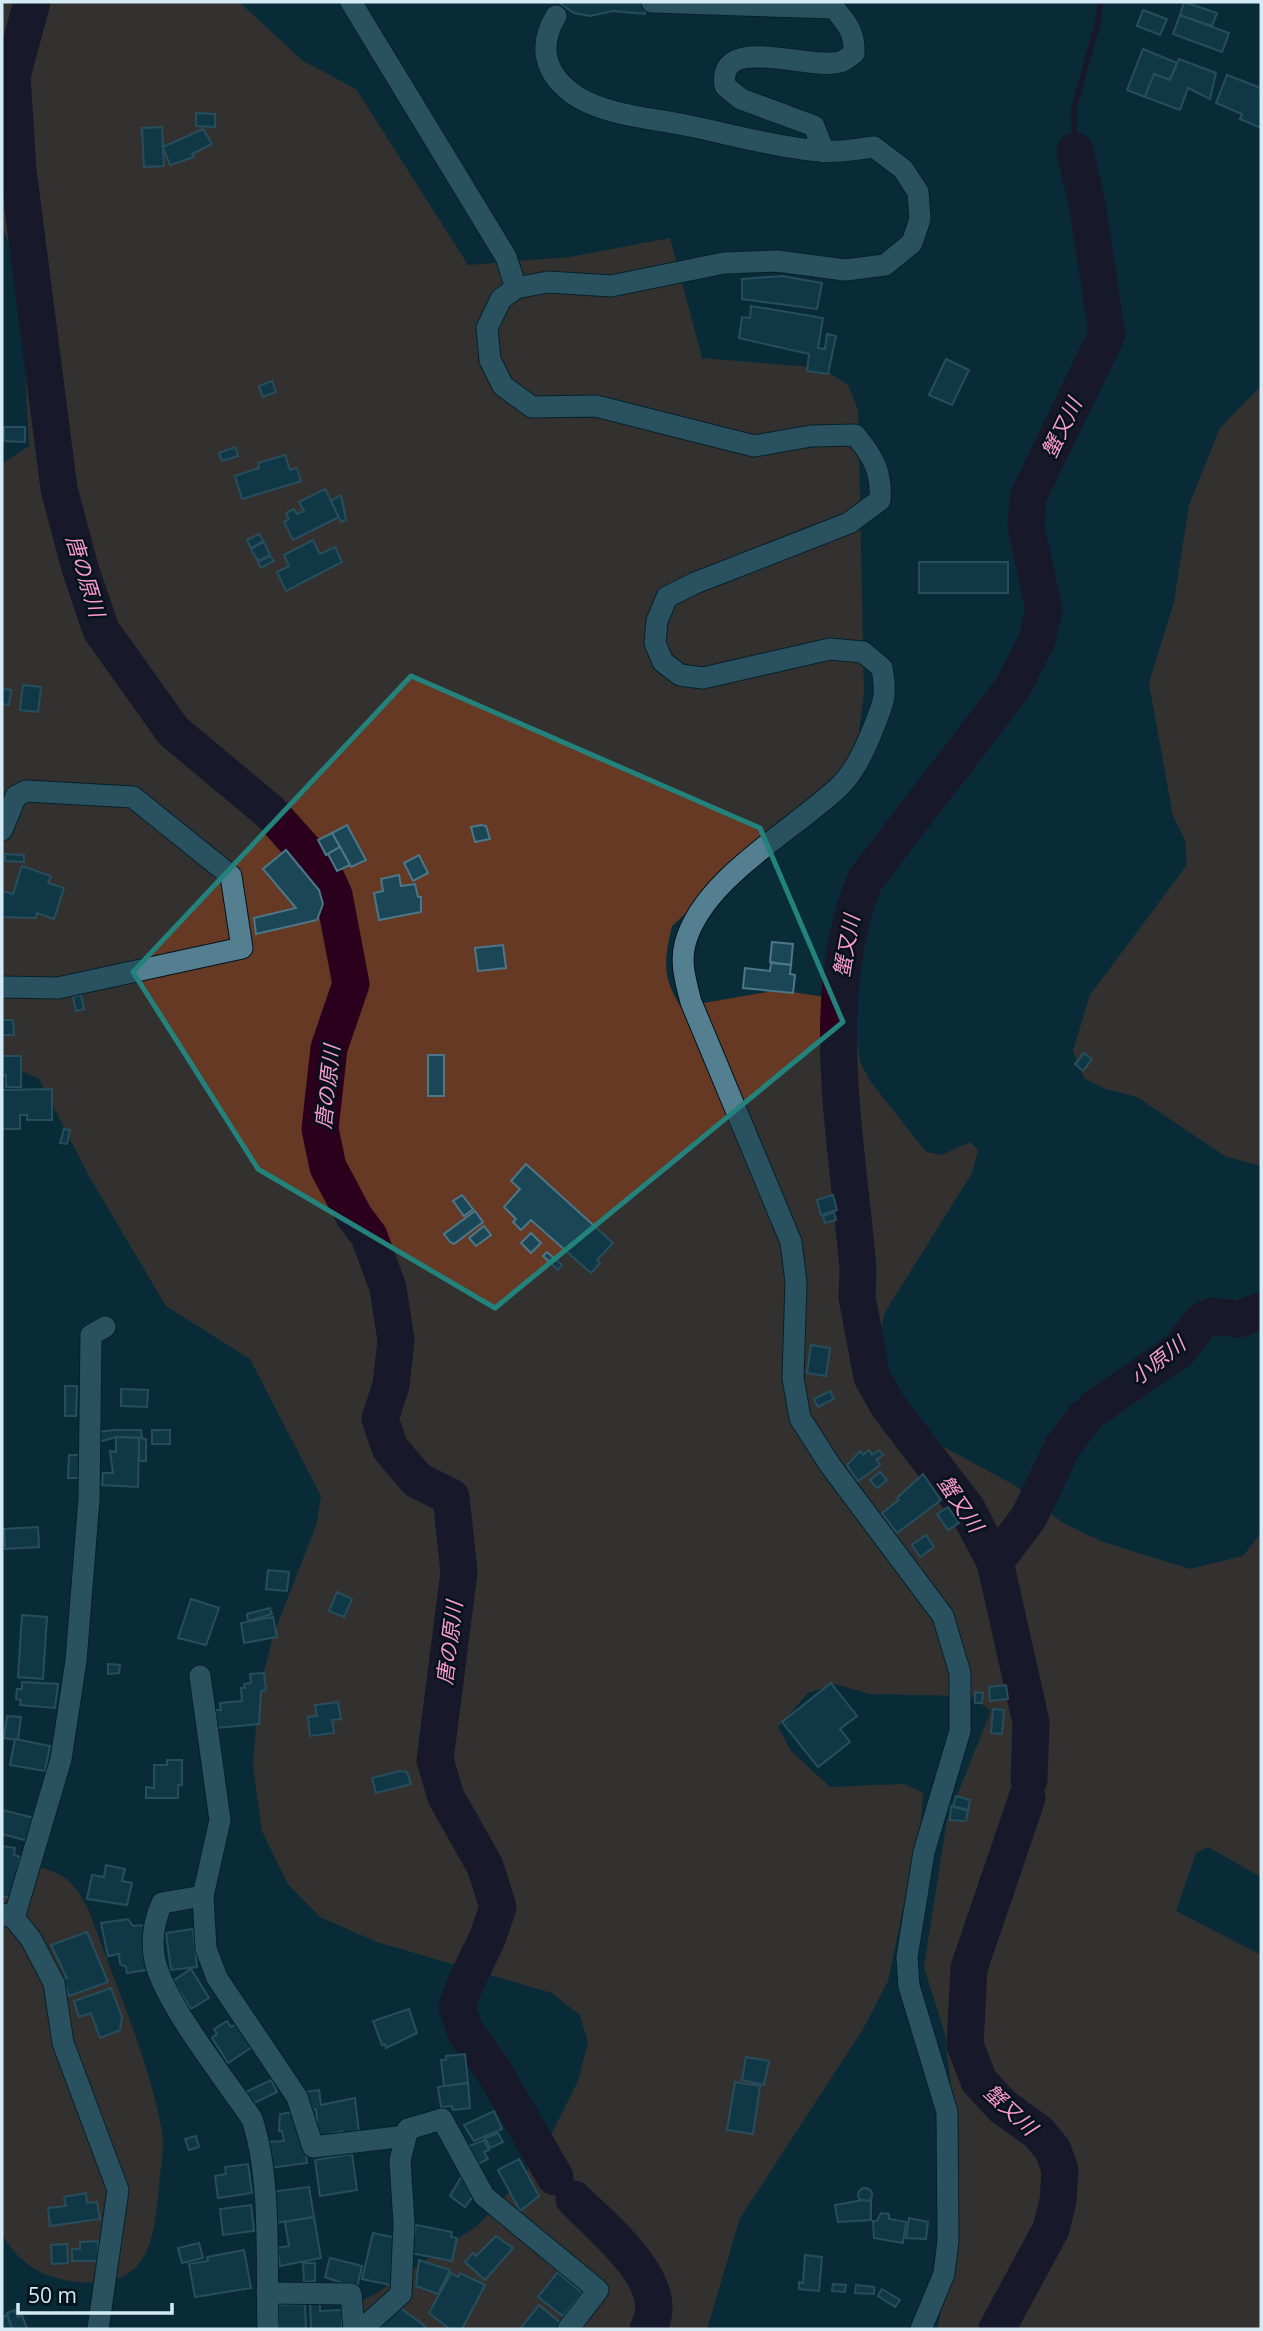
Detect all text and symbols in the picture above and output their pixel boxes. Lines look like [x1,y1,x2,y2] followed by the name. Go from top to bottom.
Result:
[1035,391,1088,462] water label: 蟹又川
[60,531,112,622] water label: 唐の原川
[827,910,866,979] water label: 蟹又川
[309,1042,346,1130] water label: 唐の原川
[1124,1329,1192,1391] water label: 小原川
[932,1469,991,1539] water label: 蟹又川
[430,1598,468,1686] water label: 唐の原川
[978,2078,1045,2142] water label: 蟹又川
[18,2272,172,2316] scale bar
[28,2281,77,2309] text: 50 m

